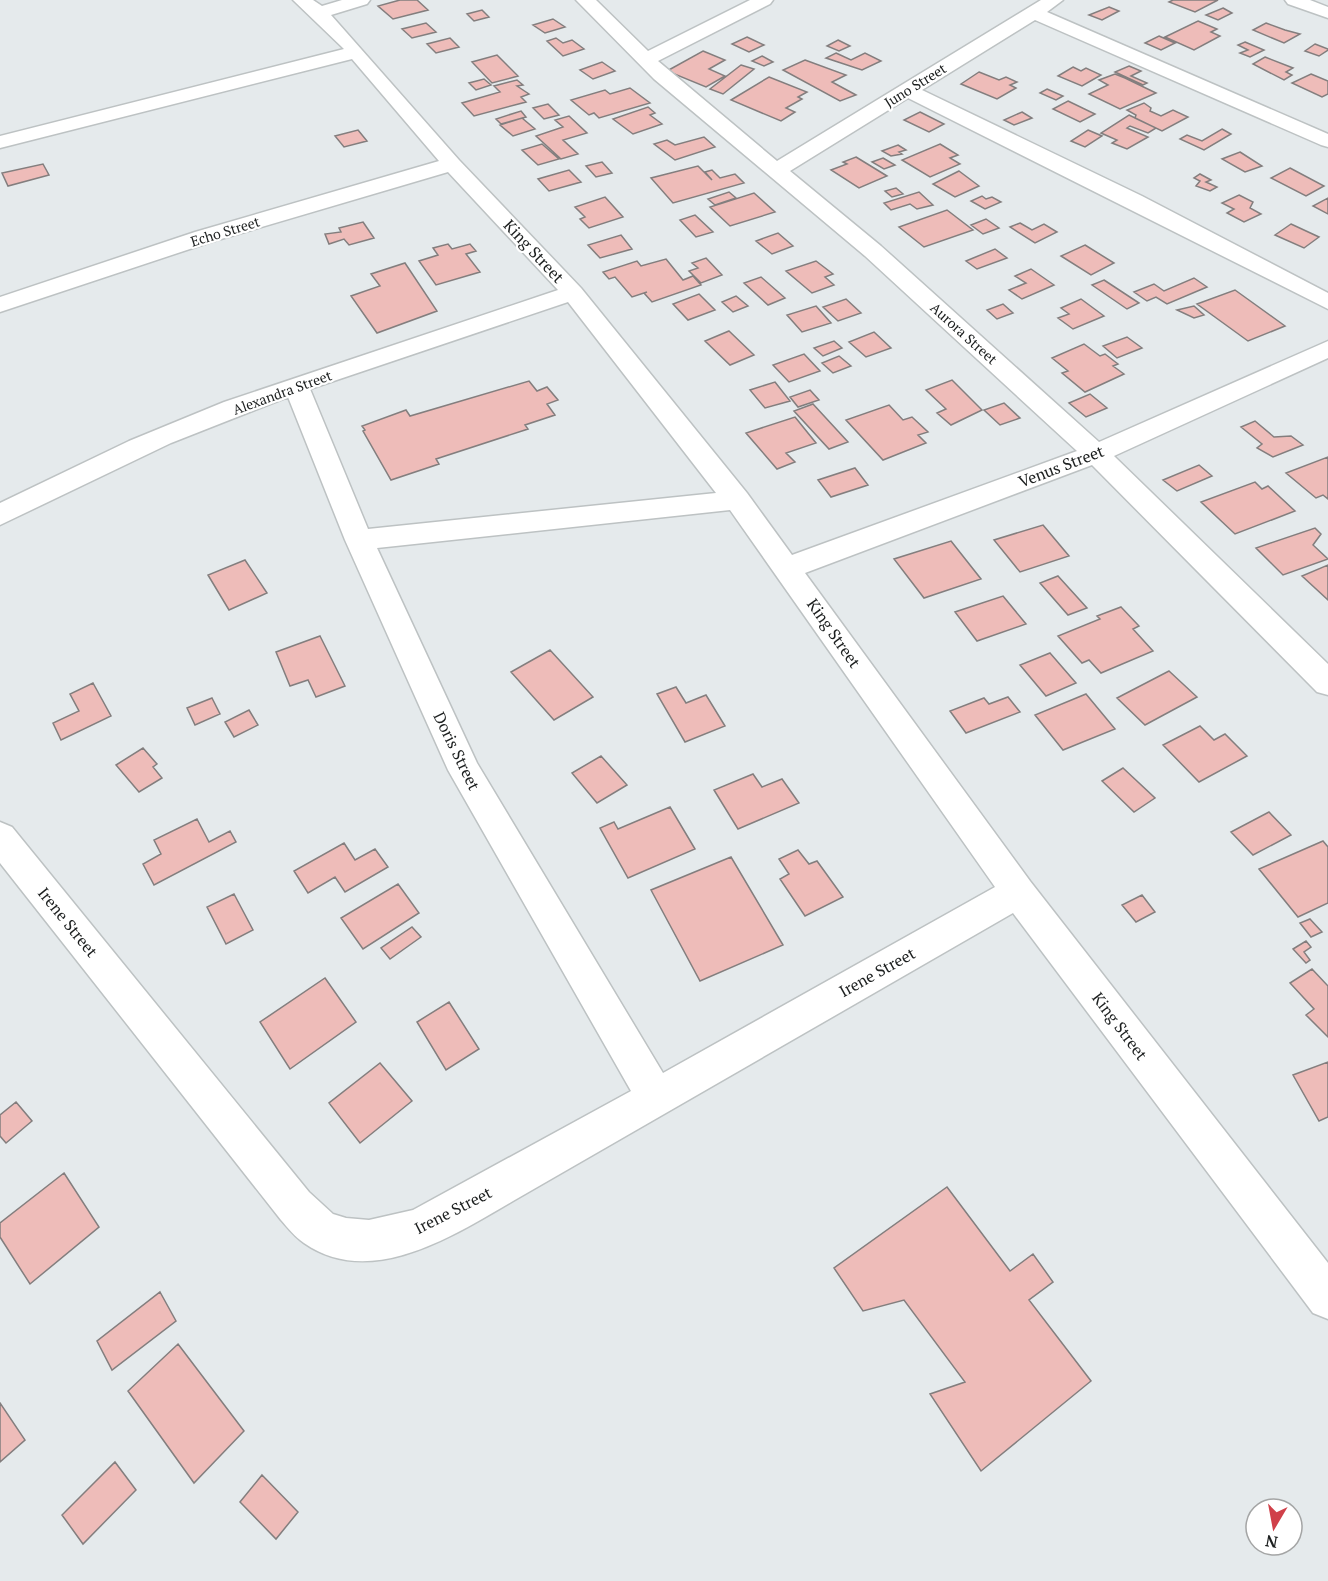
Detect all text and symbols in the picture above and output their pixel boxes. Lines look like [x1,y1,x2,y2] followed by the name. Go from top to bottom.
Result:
[880,58,950,112] street label: Juno Street
[188,211,263,251] street label: Echo Street
[499,214,569,288] street label: King Street
[926,298,1002,369] street label: Aurora Street
[230,365,335,419] street label: Alexandra Street
[1015,440,1107,492] street label: Venus Street
[802,594,866,672] street label: King Street
[429,708,485,794] street label: Doris Street
[33,882,103,962] street label: Irene Street
[835,942,919,1002] street label: Irene Street
[1087,988,1153,1064] street label: King Street
[411,1181,495,1239] street label: Irene Street
[1244,1497,1304,1557] north arrow
[1264,1530,1279,1554] text: N

